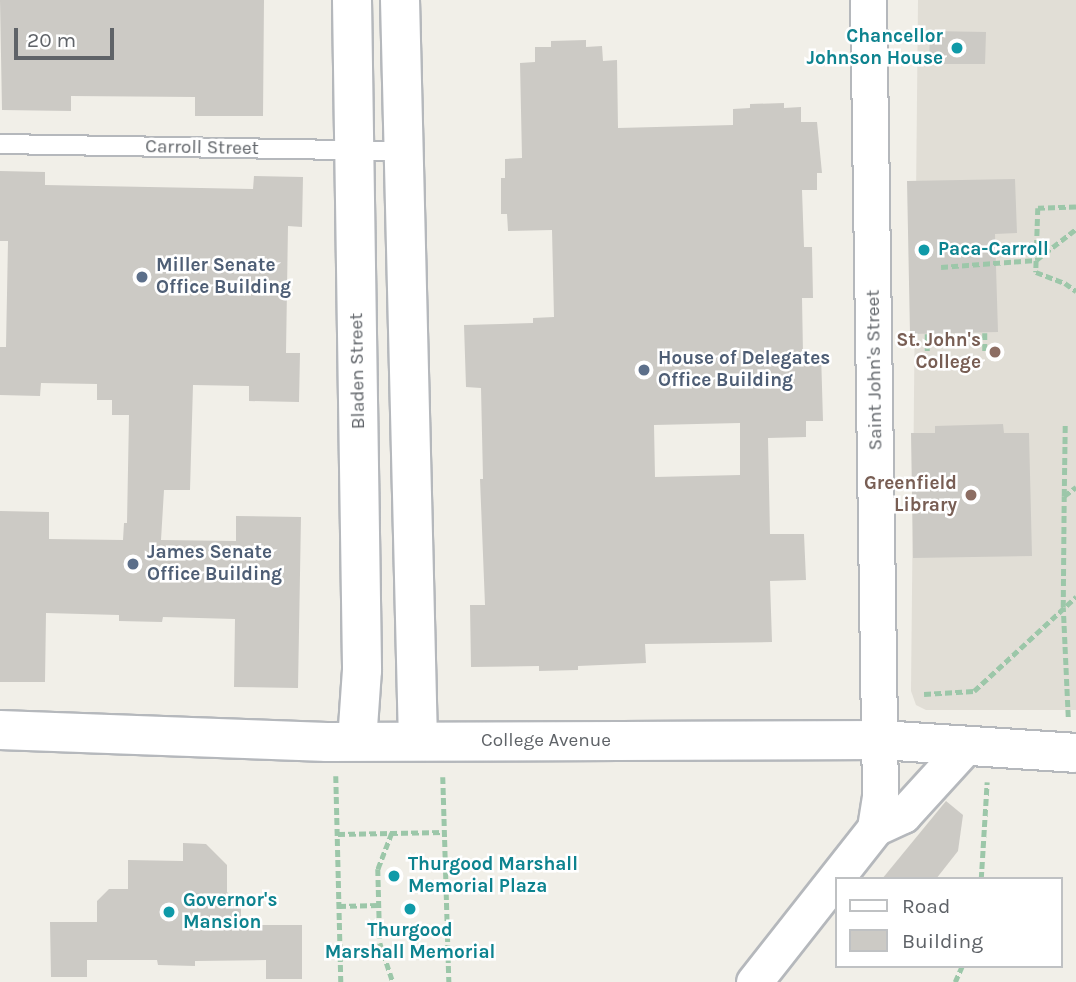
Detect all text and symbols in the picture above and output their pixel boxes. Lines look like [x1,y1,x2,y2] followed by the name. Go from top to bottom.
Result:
[18,14,117,58] scale bar
[807,26,943,70] place label: Chancellor Johnson House
[27,28,76,52] text: 20 m
[949,40,965,56] marker: Chancellor Johnson House
[145,136,259,160] street label: Carroll Street
[938,239,1049,261] place label: Paca-Carroll
[916,242,932,258] marker: Paca-Carroll
[156,255,291,299] place label: Miller Senate Office Building
[134,269,150,285] marker: Miller Senate Office Building
[862,289,888,451] street label: Saint John's Street
[346,312,370,430] street label: Bladen Street
[896,330,981,374] place label: St. John's College
[987,344,1003,360] marker: St. John's College
[658,348,830,392] place label: House of Delegates Office Building
[636,362,652,378] marker: House of Delegates Office Building
[864,473,957,517] place label: Greenfield Library
[963,487,979,503] marker: Greenfield Library
[147,542,282,586] place label: James Senate Office Building
[125,556,141,572] marker: James Senate Office Building
[481,730,611,752] street label: College Avenue
[408,854,578,898] place label: Thurgood Marshall Memorial Plaza
[386,868,402,884] marker: Thurgood Marshall Memorial Plaza
[834,877,1062,968] legend
[183,890,277,934] place label: Governor's Mansion
[902,894,950,918] text: Road
[402,901,418,917] marker: Thurgood Marshall Memorial
[161,904,177,920] marker: Governor's Mansion
[325,920,495,964] place label: Thurgood Marshall Memorial
[902,929,983,953] text: Building

